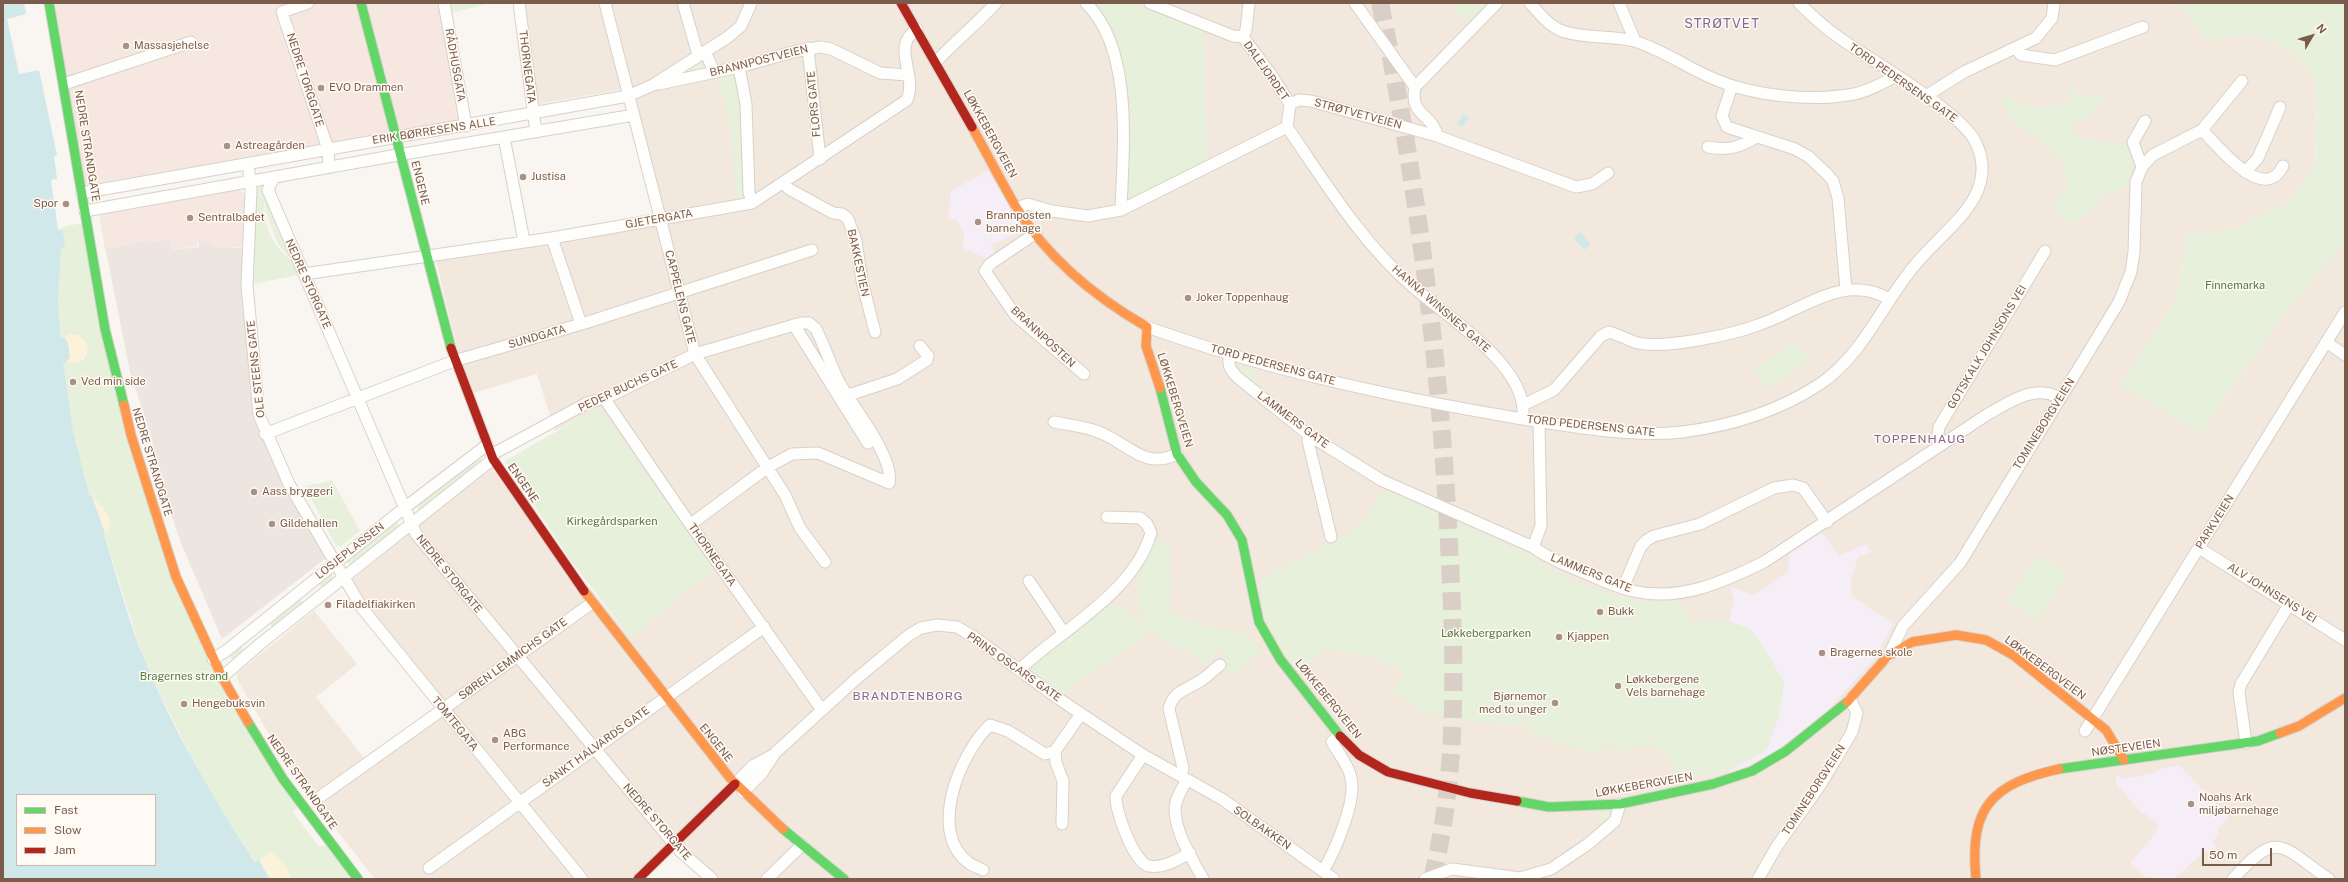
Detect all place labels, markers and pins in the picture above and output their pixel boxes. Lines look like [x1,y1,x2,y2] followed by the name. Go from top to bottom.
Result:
[134,39,209,53] place label: Massasjehelse
[121,41,131,51] marker: Massasjehelse
[329,81,403,95] place label: EVO Drammen
[316,83,326,93] marker: EVO Drammen
[235,139,305,153] place label: Astreagården
[222,141,232,151] marker: Astreagården
[531,170,566,184] place label: Justisa
[518,172,528,182] marker: Justisa
[34,197,58,211] place label: Spor
[61,199,71,209] marker: Spor
[986,209,1051,235] place label: Brannposten barnehage
[198,211,265,225] place label: Sentralbadet
[185,213,195,223] marker: Sentralbadet
[973,217,983,227] marker: Brannposten barnehage
[1196,291,1289,305] place label: Joker Toppenhaug
[1183,293,1193,303] marker: Joker Toppenhaug
[81,375,146,389] place label: Ved min side
[68,377,78,387] marker: Ved min side
[262,485,333,499] place label: Aass bryggeri
[249,487,259,497] marker: Aass bryggeri
[280,517,338,531] place label: Gildehallen
[267,519,277,529] marker: Gildehallen
[336,598,415,612] place label: Filadelfiakirken
[323,600,333,610] marker: Filadelfiakirken
[1608,605,1634,619] place label: Bukk
[1595,607,1605,617] marker: Bukk
[1567,630,1609,644] place label: Kjappen
[1554,632,1564,642] marker: Kjappen
[1830,646,1913,660] place label: Bragernes skole
[1817,648,1827,658] marker: Bragernes skole
[1626,673,1705,699] place label: Løkkebergene Vels barnehage
[1613,681,1623,691] marker: Løkkebergene Vels barnehage
[1479,690,1547,716] place label: Bjørnemor med to unger
[192,697,265,711] place label: Hengebuksvin
[1550,698,1560,708] marker: Bjørnemor med to unger
[179,699,189,709] marker: Hengebuksvin
[503,727,569,753] place label: ABG Performance
[490,735,500,745] marker: ABG Performance
[2199,791,2279,817] place label: Noahs Ark miljøbarnehage
[2186,799,2196,809] marker: Noahs Ark miljøbarnehage

